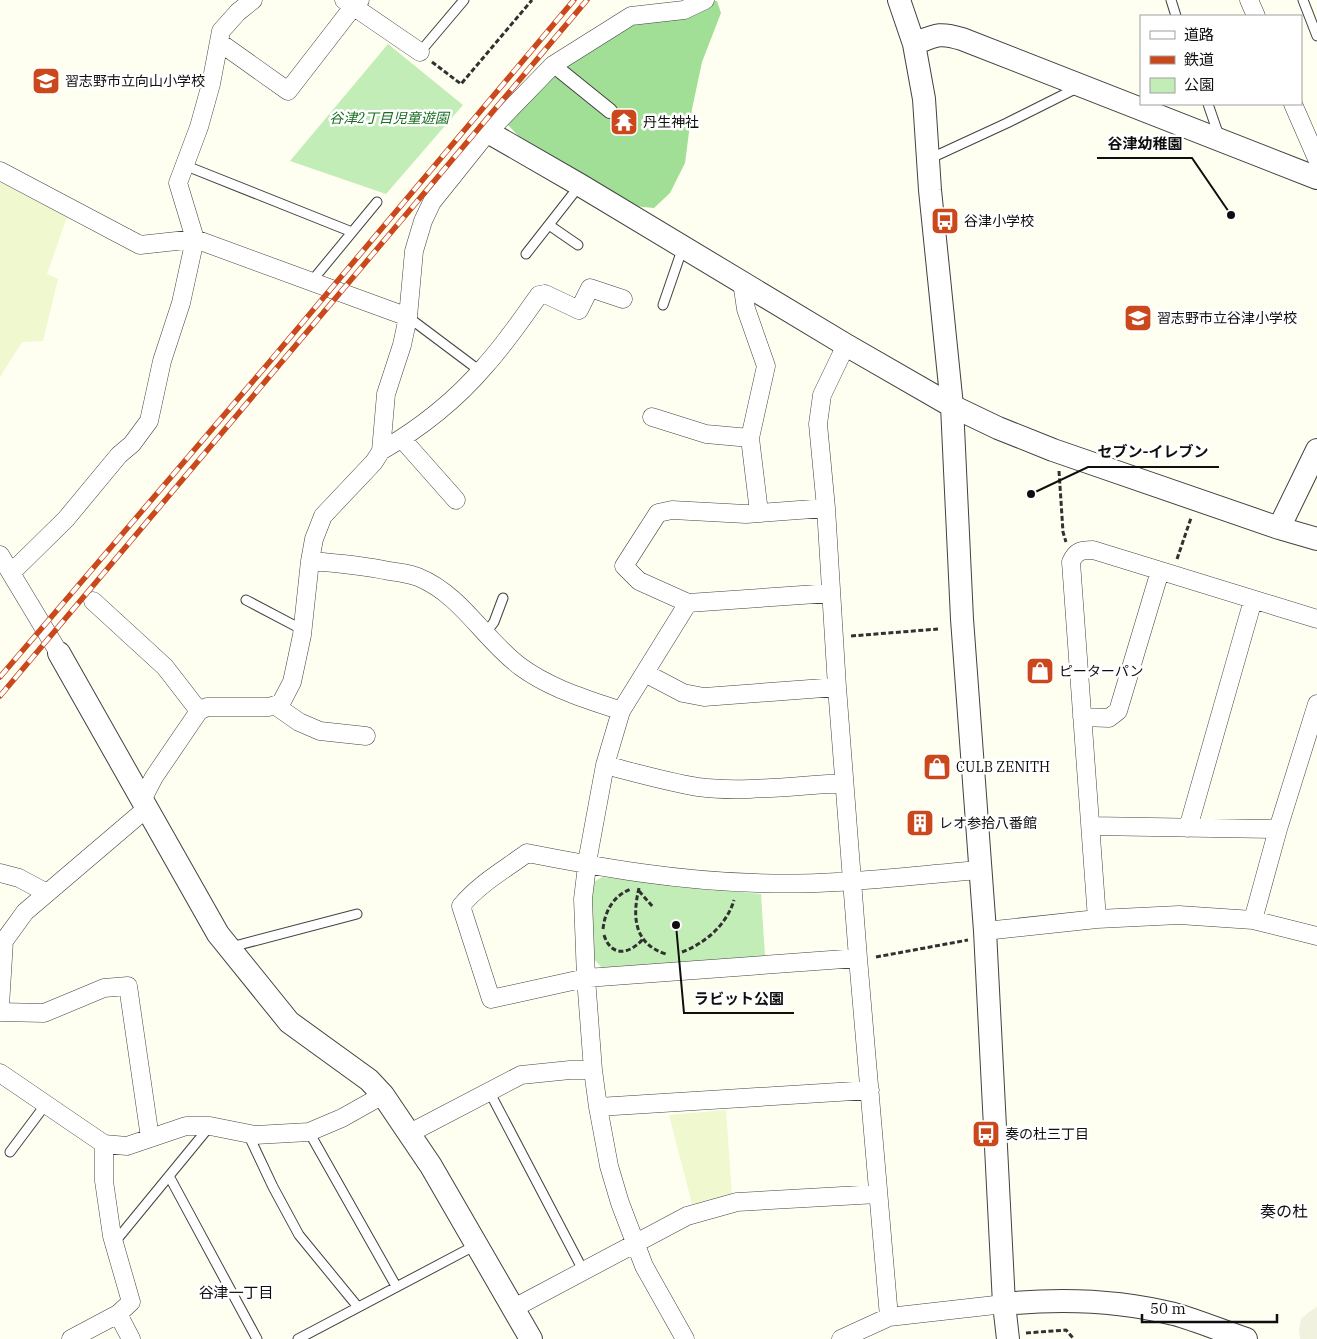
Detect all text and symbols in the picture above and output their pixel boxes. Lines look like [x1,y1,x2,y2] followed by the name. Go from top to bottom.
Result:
[1140,15,1302,105] legend
[1184,25,1214,44] text: 道路
[1184,50,1214,69] text: 鉄道
[31,66,61,96] school or university icon: 習志野市立向山小学校
[65,72,205,90] place label: 習志野市立向山小学校
[1184,75,1214,94] text: 公園
[609,107,639,137] temple icon: 丹生神社
[329,109,451,127] park label: 谷津2丁目児童遊園
[643,113,699,131] place label: 丹生神社
[1097,128,1192,158] callout: 谷津幼稚園
[1107,134,1183,153] text: 谷津幼稚園
[930,206,960,236] bus stop icon: 谷津小学校
[964,212,1034,230] place label: 谷津小学校
[1123,303,1153,333] school or university icon: 習志野市立谷津小学校
[1157,309,1297,327] place label: 習志野市立谷津小学校
[1088,437,1219,467] callout: セブン-イレブン
[1098,442,1208,461] text: セブン-イレブン
[1025,656,1055,686] shop icon: ピーターパン
[1059,662,1144,680] place label: ピーターパン
[922,752,952,782] shop icon: CULB ZENITH
[956,758,1050,776] place label: CULB ZENITH
[905,808,935,838] building icon: レオ参拾八番館
[939,814,1037,832] place label: レオ参拾八番館
[684,983,794,1013] callout: ラビット公園
[694,989,784,1008] text: ラビット公園
[971,1119,1001,1149] bus stop icon: 奏の杜三丁目
[1005,1125,1089,1143] place label: 奏の杜三丁目
[1260,1201,1308,1221] district label: 奏の杜
[198,1283,274,1302] district label: 谷津一丁目
[1142,1292,1277,1324] scale bar
[1150,1299,1186,1318] text: 50 m

